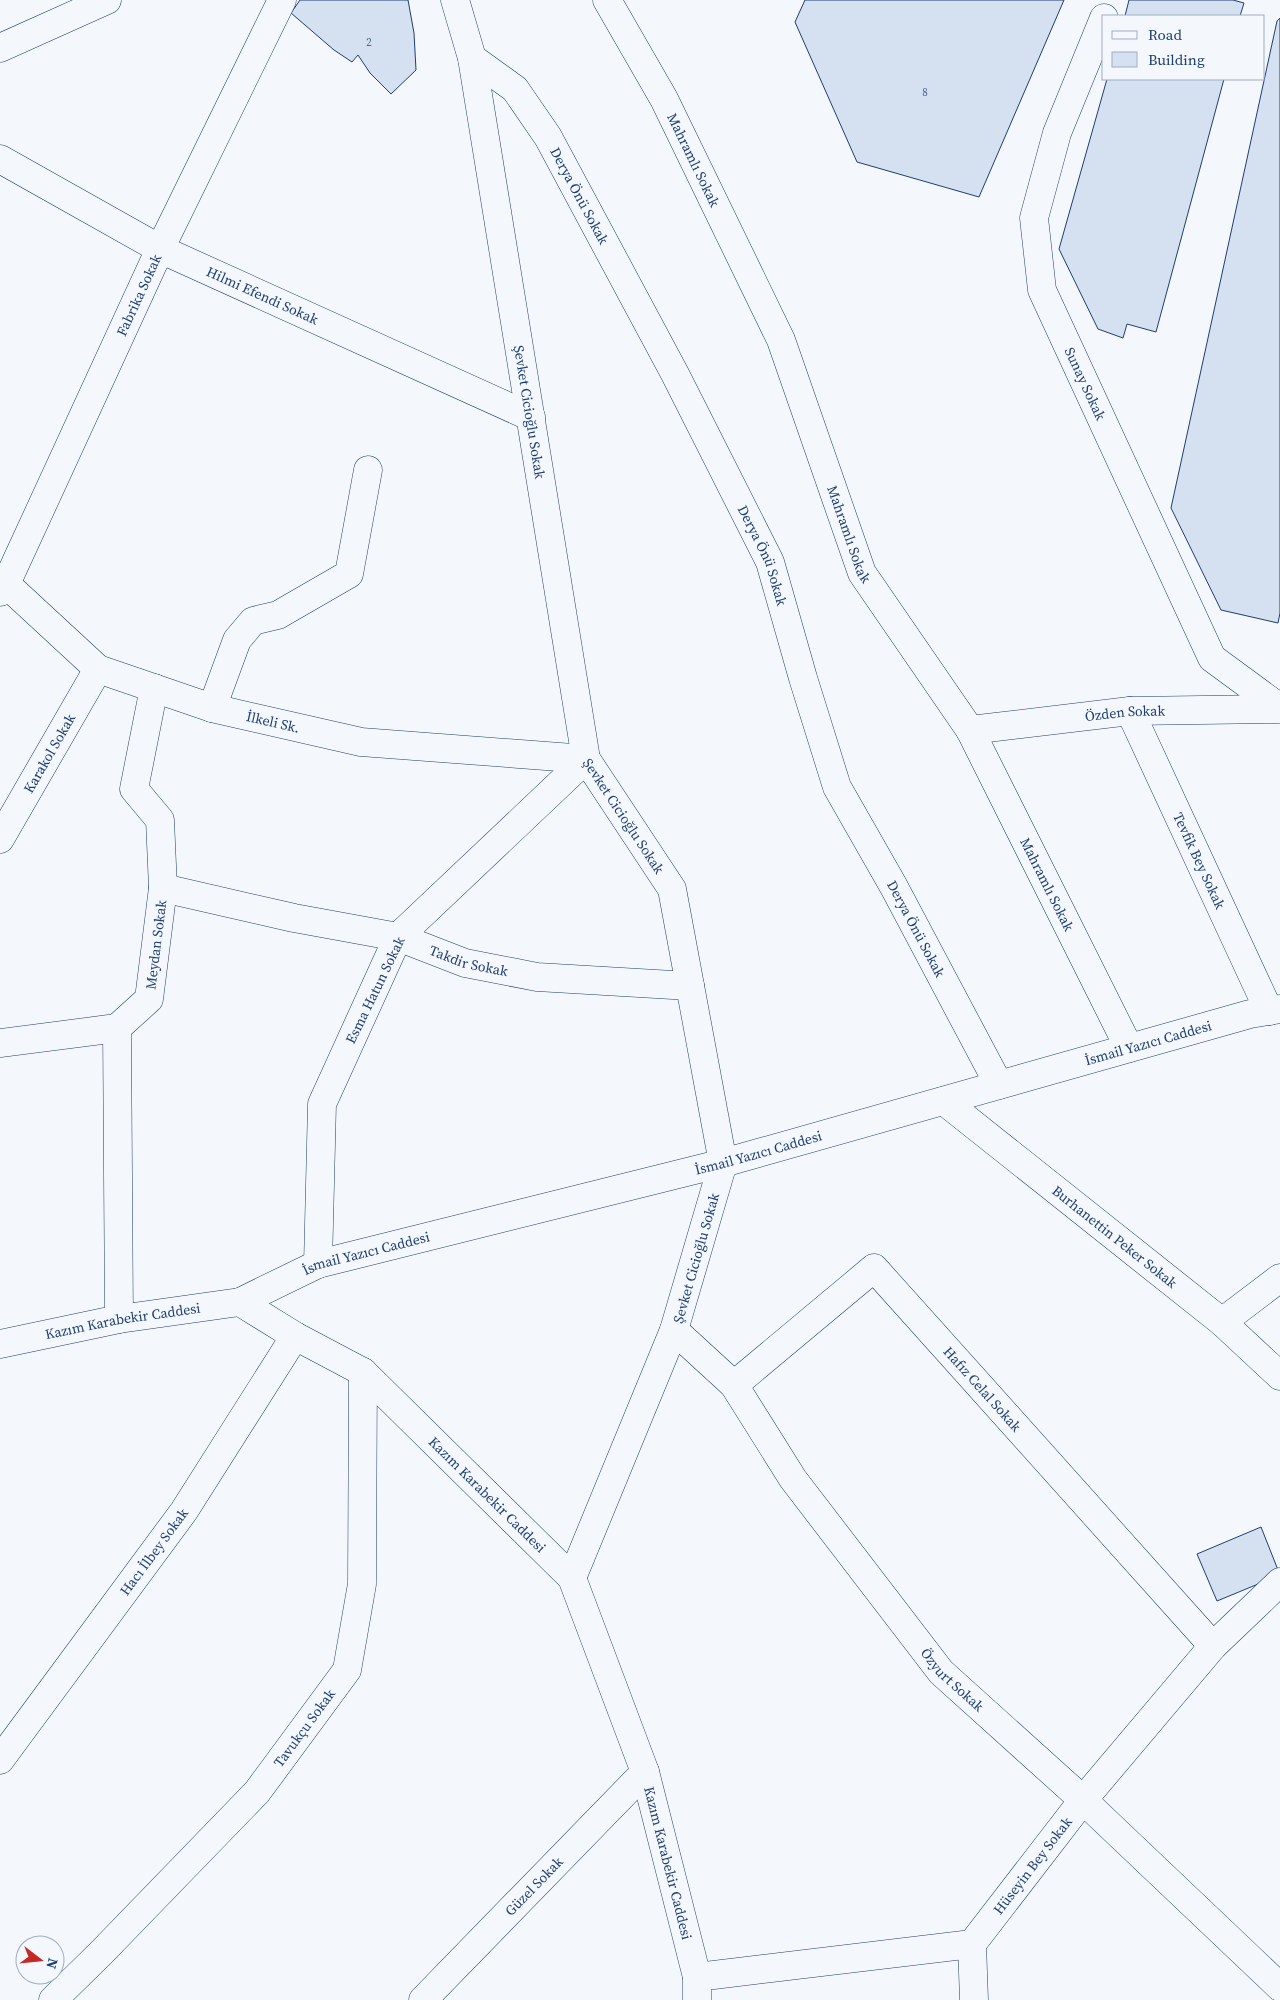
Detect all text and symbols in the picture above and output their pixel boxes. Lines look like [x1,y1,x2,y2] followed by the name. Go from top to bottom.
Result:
[1102,15,1265,80] legend
[1148,24,1182,45] text: Road
[366,35,372,50] house number: 2
[1148,49,1205,70] text: Building
[922,85,928,100] house number: 8
[662,110,725,211] street label: Mahramlı Sokak
[545,144,614,248] street label: Derya Önü Sokak
[111,251,166,339] street label: Fabrika Sokak
[203,261,322,330] street label: Hilmi Efendi Sokak
[509,344,550,480] street label: Şevket Cicioğlu Sokak
[1060,344,1111,424] street label: Sunay Sokak
[822,483,876,587] street label: Mahramlı Sokak
[733,502,792,608] street label: Derya Önü Sokak
[1084,701,1166,726] street label: Özden Sokak
[244,706,302,738] street label: İlkeli Sk.
[19,709,80,797] street label: Karakol Sokak
[578,754,669,878] street label: Şevket Cicioğlu Sokak
[1168,809,1231,913] street label: Tevfik Bey Sokak
[1015,834,1079,935] street label: Mahramlı Sokak
[882,876,950,981] street label: Derya Önü Sokak
[140,898,171,991] street label: Meydan Sokak
[340,933,410,1047] street label: Esma Hatun Sokak
[426,940,510,981] street label: Takdir Sokak
[1082,1015,1214,1070] street label: İsmail Yazıcı Caddesi
[693,1126,824,1180] street label: İsmail Yazıcı Caddesi
[1048,1181,1182,1293] street label: Burhanettin Peker Sokak
[668,1190,724,1326] street label: Şevket Cicioğlu Sokak
[299,1227,432,1280] street label: İsmail Yazıcı Caddesi
[43,1298,202,1344] street label: Kazım Karabekir Caddesi
[939,1342,1026,1436] street label: Hafız Celal Sokak
[424,1432,550,1557] street label: Kazım Karabekir Caddesi
[115,1504,193,1600] street label: Hacı İlbey Sokak
[916,1644,989,1716] street label: Özyurt Sokak
[269,1684,340,1771] street label: Tavukçu Sokak
[639,1784,697,1942] street label: Kazım Karabekir Caddesi
[988,1812,1077,1919] street label: Hüseyin Bey Sokak
[500,1852,568,1920] street label: Güzel Sokak
[15,1935,65,1985] north arrow
[41,1956,64,1971] text: N

